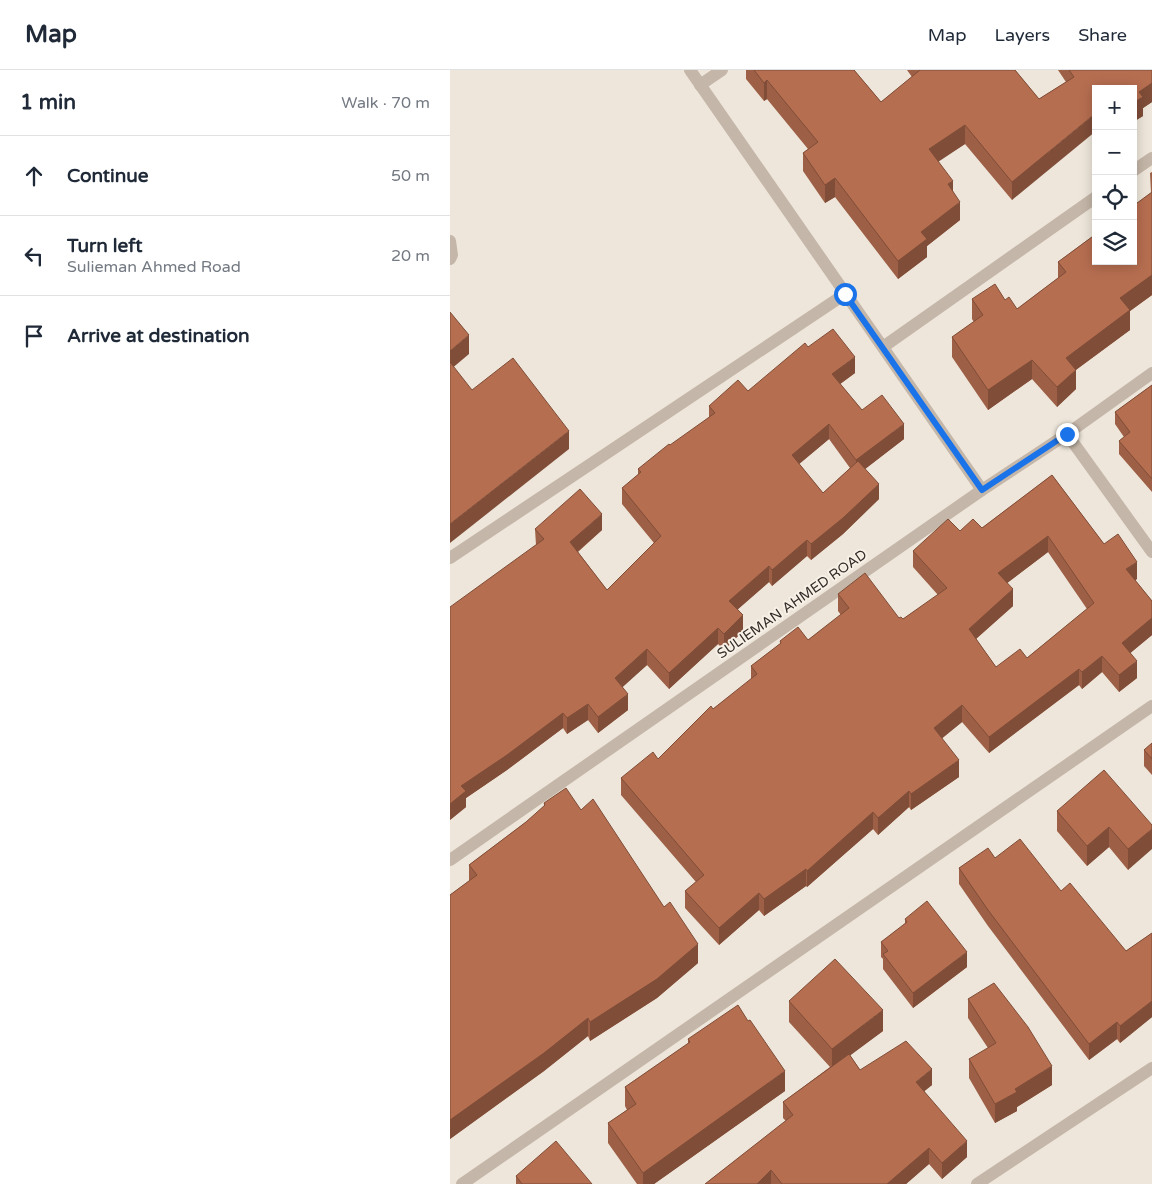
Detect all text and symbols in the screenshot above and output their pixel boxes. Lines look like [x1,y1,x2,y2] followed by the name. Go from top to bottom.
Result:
[25,20,77,49] text: Map
[928,24,967,46] text: Map
[995,24,1050,46] text: Layers
[1078,24,1127,46] text: Share
[1092,85,1137,265] map controls
[1092,85,1137,130] button: +
[20,90,76,115] text: 1 min
[341,93,430,113] text: Walk · 70 m
[1092,130,1137,175] button: −
[20,162,48,190] icon: ahead
[67,165,149,187] text: Continue
[391,166,430,186] text: 50 m
[1092,175,1137,220] button: locate
[1092,220,1137,265] button: layers
[67,235,143,257] text: Turn left
[20,242,48,270] icon: left
[391,246,430,266] text: 20 m
[67,257,241,277] text: Sulieman Ahmed Road
[834,283,857,306] route start
[20,322,48,350] icon: arrive
[67,325,250,347] text: Arrive at destination
[1056,423,1079,446] route end
[714,546,870,662] street label: SULIEMAN AHMED ROAD

